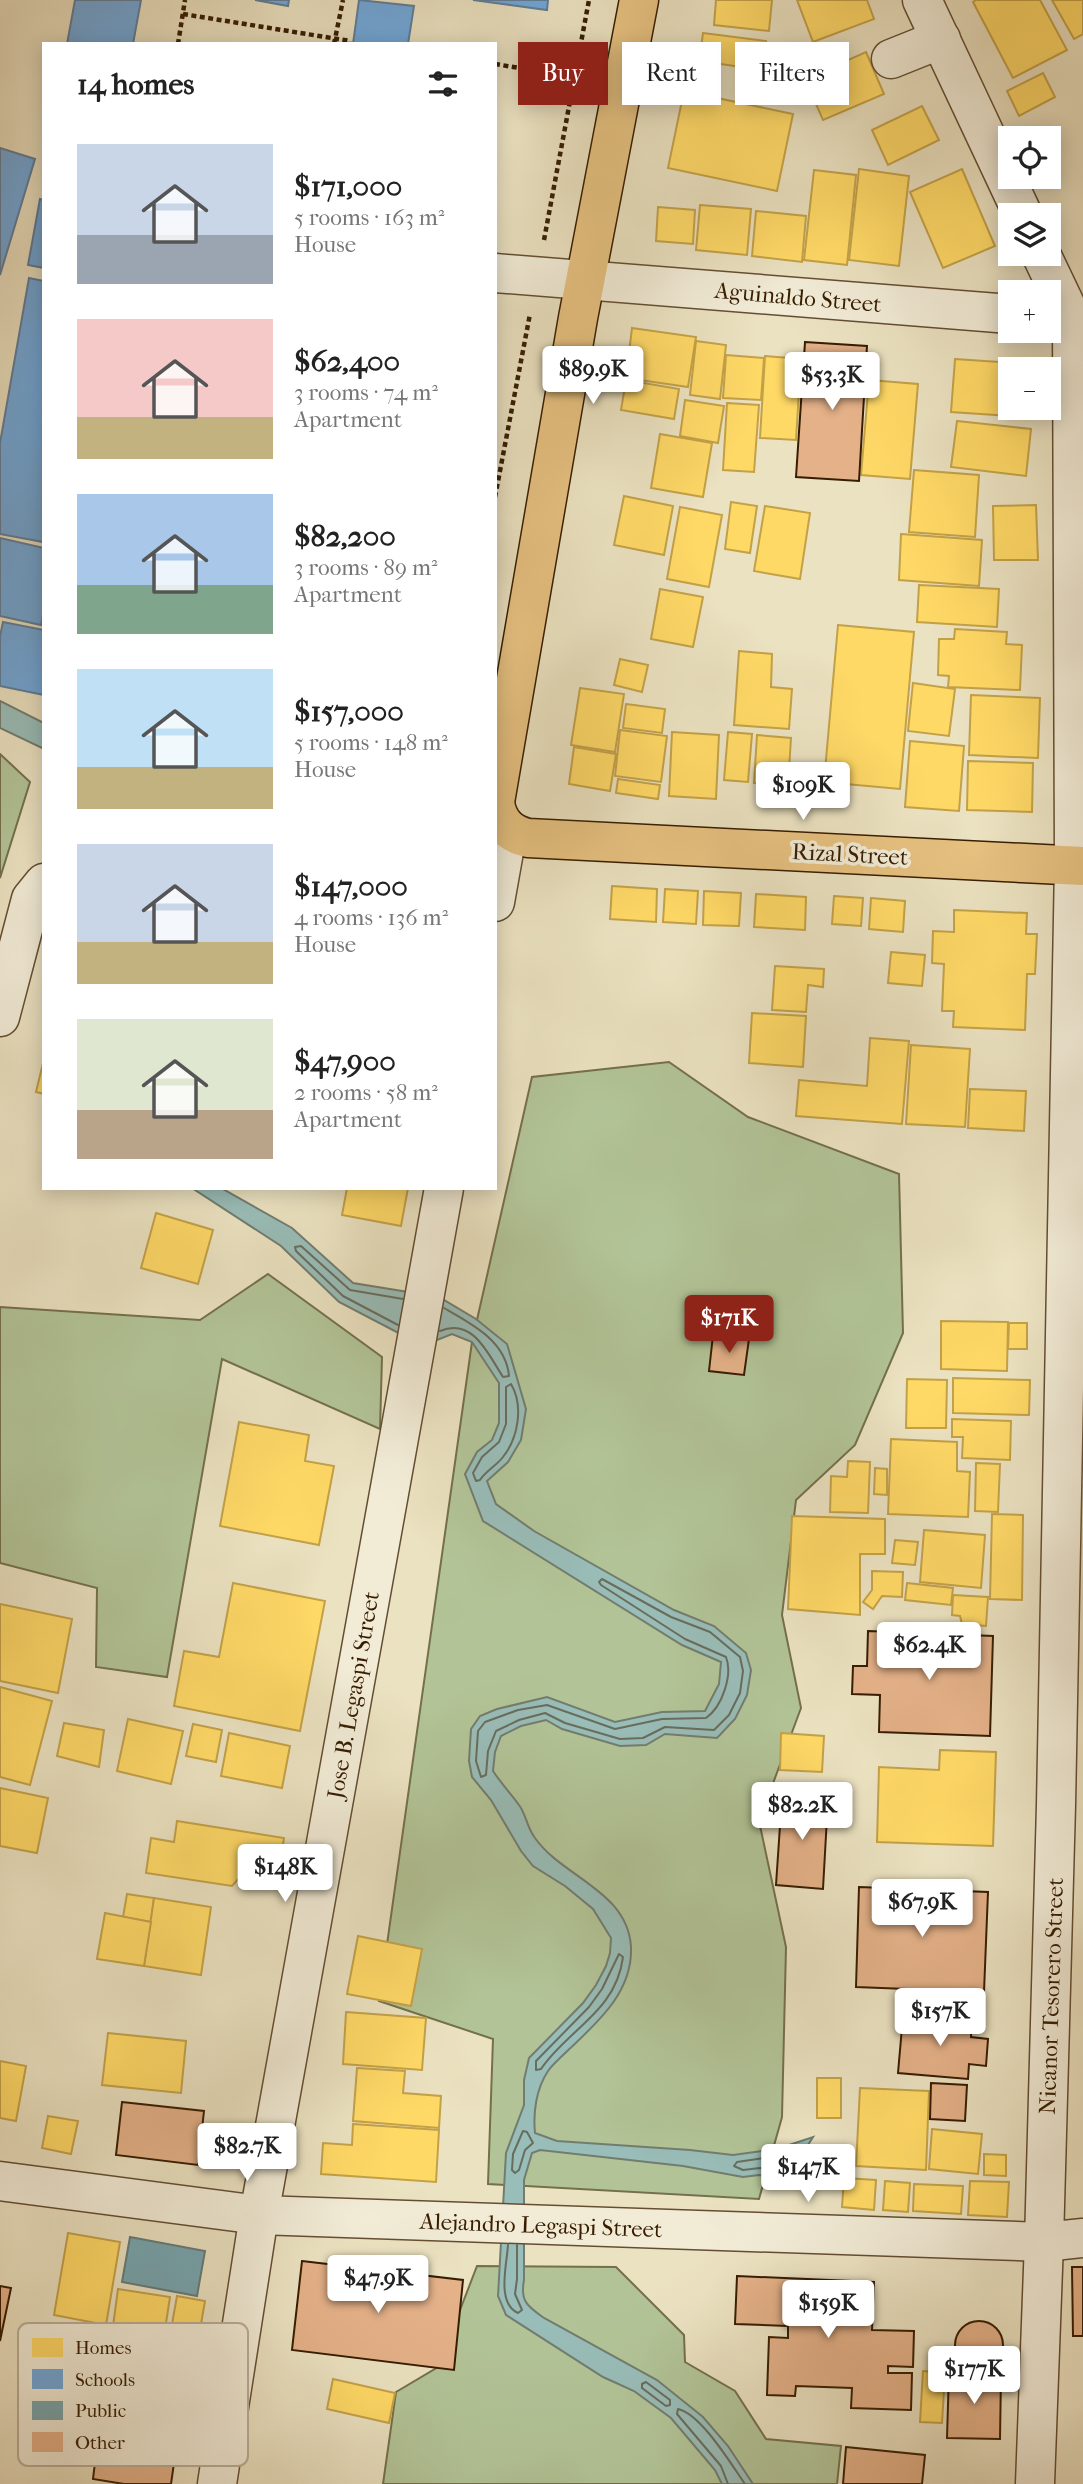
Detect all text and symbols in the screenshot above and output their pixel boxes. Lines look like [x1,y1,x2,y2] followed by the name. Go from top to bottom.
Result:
[518,42,608,105] chip: Buy
[622,42,721,105] chip: Rent
[735,42,849,105] chip: Filters
[424,65,462,103] icon: filters
[77,67,194,102] text: 14 homes
[998,126,1061,420] map controls
[998,126,1061,189] button: locate
[294,169,402,204] text: $171,000
[133,172,217,256] icon: home
[998,203,1061,266] button: layers
[294,204,444,231] text: 5 rooms · 163 m²
[294,231,356,258] text: House
[712,277,883,318] street label: Aguinaldo Street
[998,280,1061,343] button: +
[294,344,400,379] text: $62,400
[536,346,650,406] pin: $89.9K
[133,347,217,431] icon: home
[775,352,889,412] pin: $53.3K
[558,355,628,382] text: $89.9K
[998,357,1061,420] button: −
[801,361,863,388] text: $53.3K
[294,379,438,406] text: 3 rooms · 74 m²
[294,406,402,433] text: Apartment
[294,519,396,554] text: $82,200
[133,522,217,606] icon: home
[294,554,438,581] text: 3 rooms · 89 m²
[294,581,402,608] text: Apartment
[294,694,404,729] text: $157,000
[133,697,217,781] icon: home
[294,729,448,756] text: 5 rooms · 148 m²
[294,756,356,783] text: House
[754,762,852,822] pin: $109K
[772,771,834,798] text: $109K
[791,838,909,871] street label: Rizal Street
[294,869,408,904] text: $147,000
[133,872,217,956] icon: home
[294,904,448,931] text: 4 rooms · 136 m²
[294,931,356,958] text: House
[294,1044,396,1079] text: $47,900
[133,1047,217,1131] icon: home
[294,1079,438,1106] text: 2 rooms · 58 m²
[294,1106,402,1133] text: Apartment
[680,1296,778,1355] pin: $171K
[701,1304,757,1331] text: $171K
[322,1589,385,1803] street label: Jose B. Legaspi Street
[872,1622,986,1682] pin: $62.4K
[893,1631,965,1658] text: $62.4K
[745,1783,859,1842] pin: $82.2K
[767,1791,837,1818] text: $82.2K
[236,1844,334,1904] pin: $148K
[254,1853,316,1880] text: $148K
[1034,1877,1069,2115] street label: Nicanor Tesorero Street
[865,1880,979,1939] pin: $67.9K
[888,1888,956,1915] text: $67.9K
[891,1988,989,2048] pin: $157K
[911,1997,969,2024] text: $157K
[190,2124,304,2183] pin: $82.7K
[213,2132,281,2159] text: $82.7K
[759,2144,857,2204] pin: $147K
[777,2153,839,2180] text: $147K
[418,2208,663,2243] street label: Alejandro Legaspi Street
[321,2256,435,2315] pin: $47.9K
[343,2264,413,2291] text: $47.9K
[779,2280,877,2340] pin: $159K
[798,2289,858,2316] text: $159K
[18,2323,248,2466] legend
[75,2337,131,2359] text: Homes
[925,2346,1023,2406] pin: $177K
[944,2355,1004,2382] text: $177K
[75,2369,135,2391] text: Schools
[75,2400,126,2422] text: Public
[75,2432,126,2454] text: Other

